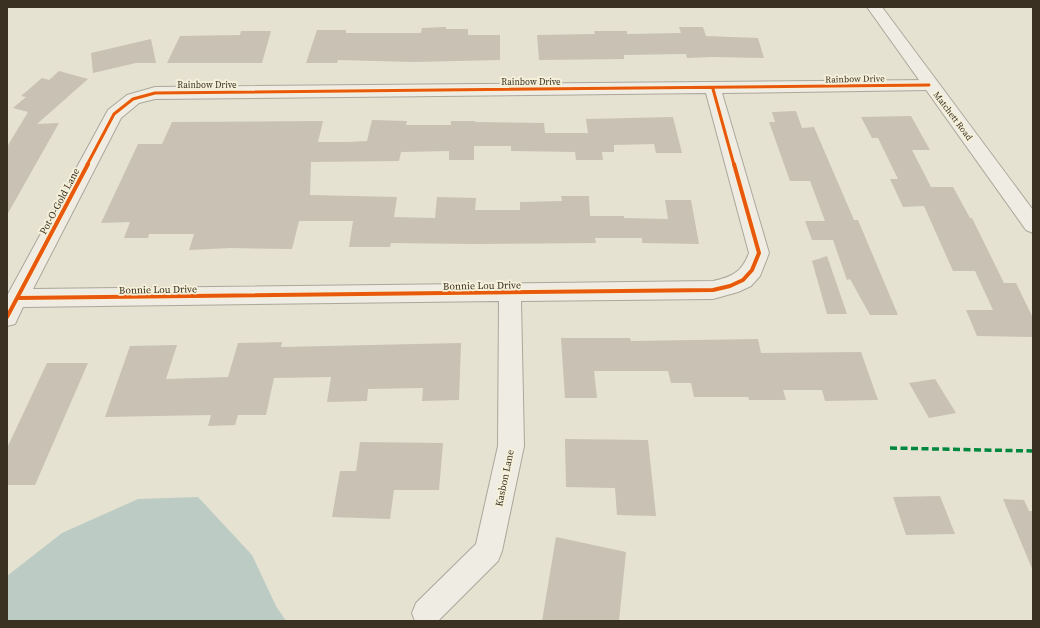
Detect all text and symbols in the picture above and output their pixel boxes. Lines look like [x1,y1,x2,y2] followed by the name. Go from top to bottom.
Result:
[825,72,885,86] street label: Rainbow Drive
[501,76,561,88] street label: Rainbow Drive
[177,79,237,91] street label: Rainbow Drive
[931,89,975,143] street label: Matchett Road
[36,166,82,237] street label: Pot-O-Gold Lane
[443,278,521,293] street label: Bonnie Lou Drive
[119,282,197,297] street label: Bonnie Lou Drive
[492,449,517,508] street label: Kasbon Lane

